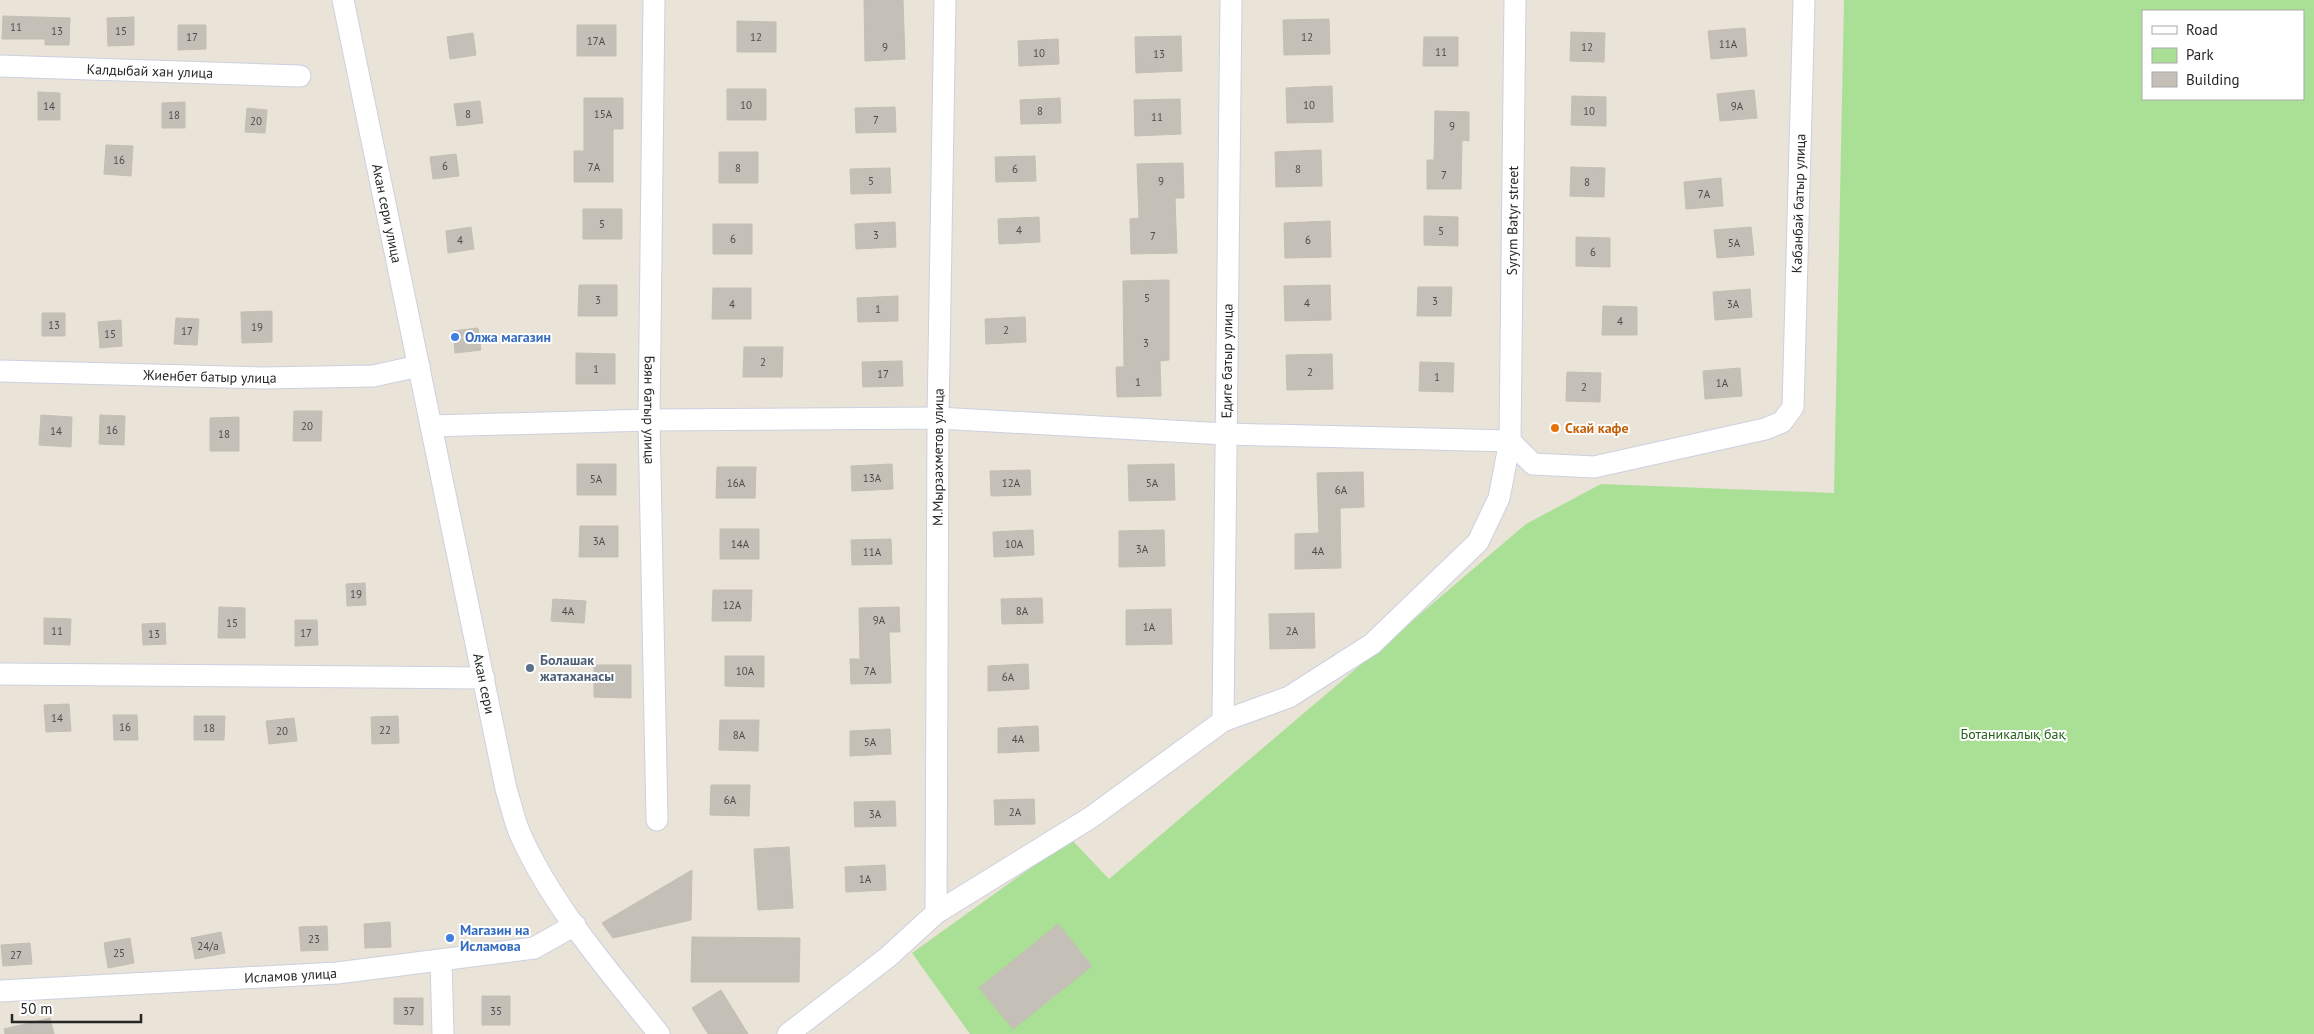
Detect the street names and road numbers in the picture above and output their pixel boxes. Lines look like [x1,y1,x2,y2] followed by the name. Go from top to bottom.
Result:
[86,60,213,82] street label: Калдыбай хан улица
[1788,133,1809,274] street label: Кабанбай батыр улица
[368,162,406,265] street label: Акан сери улица
[1503,165,1522,275] street label: Syrym Batyr street
[1217,303,1237,419] street label: Едиге батыр улица
[640,355,659,465] street label: Баян батыр улица
[142,366,277,387] street label: Жиенбет батыр улица
[929,388,948,526] street label: М.Мырзахметов улица
[469,652,499,716] street label: Акан сери
[244,964,337,987] street label: Исламов улица

